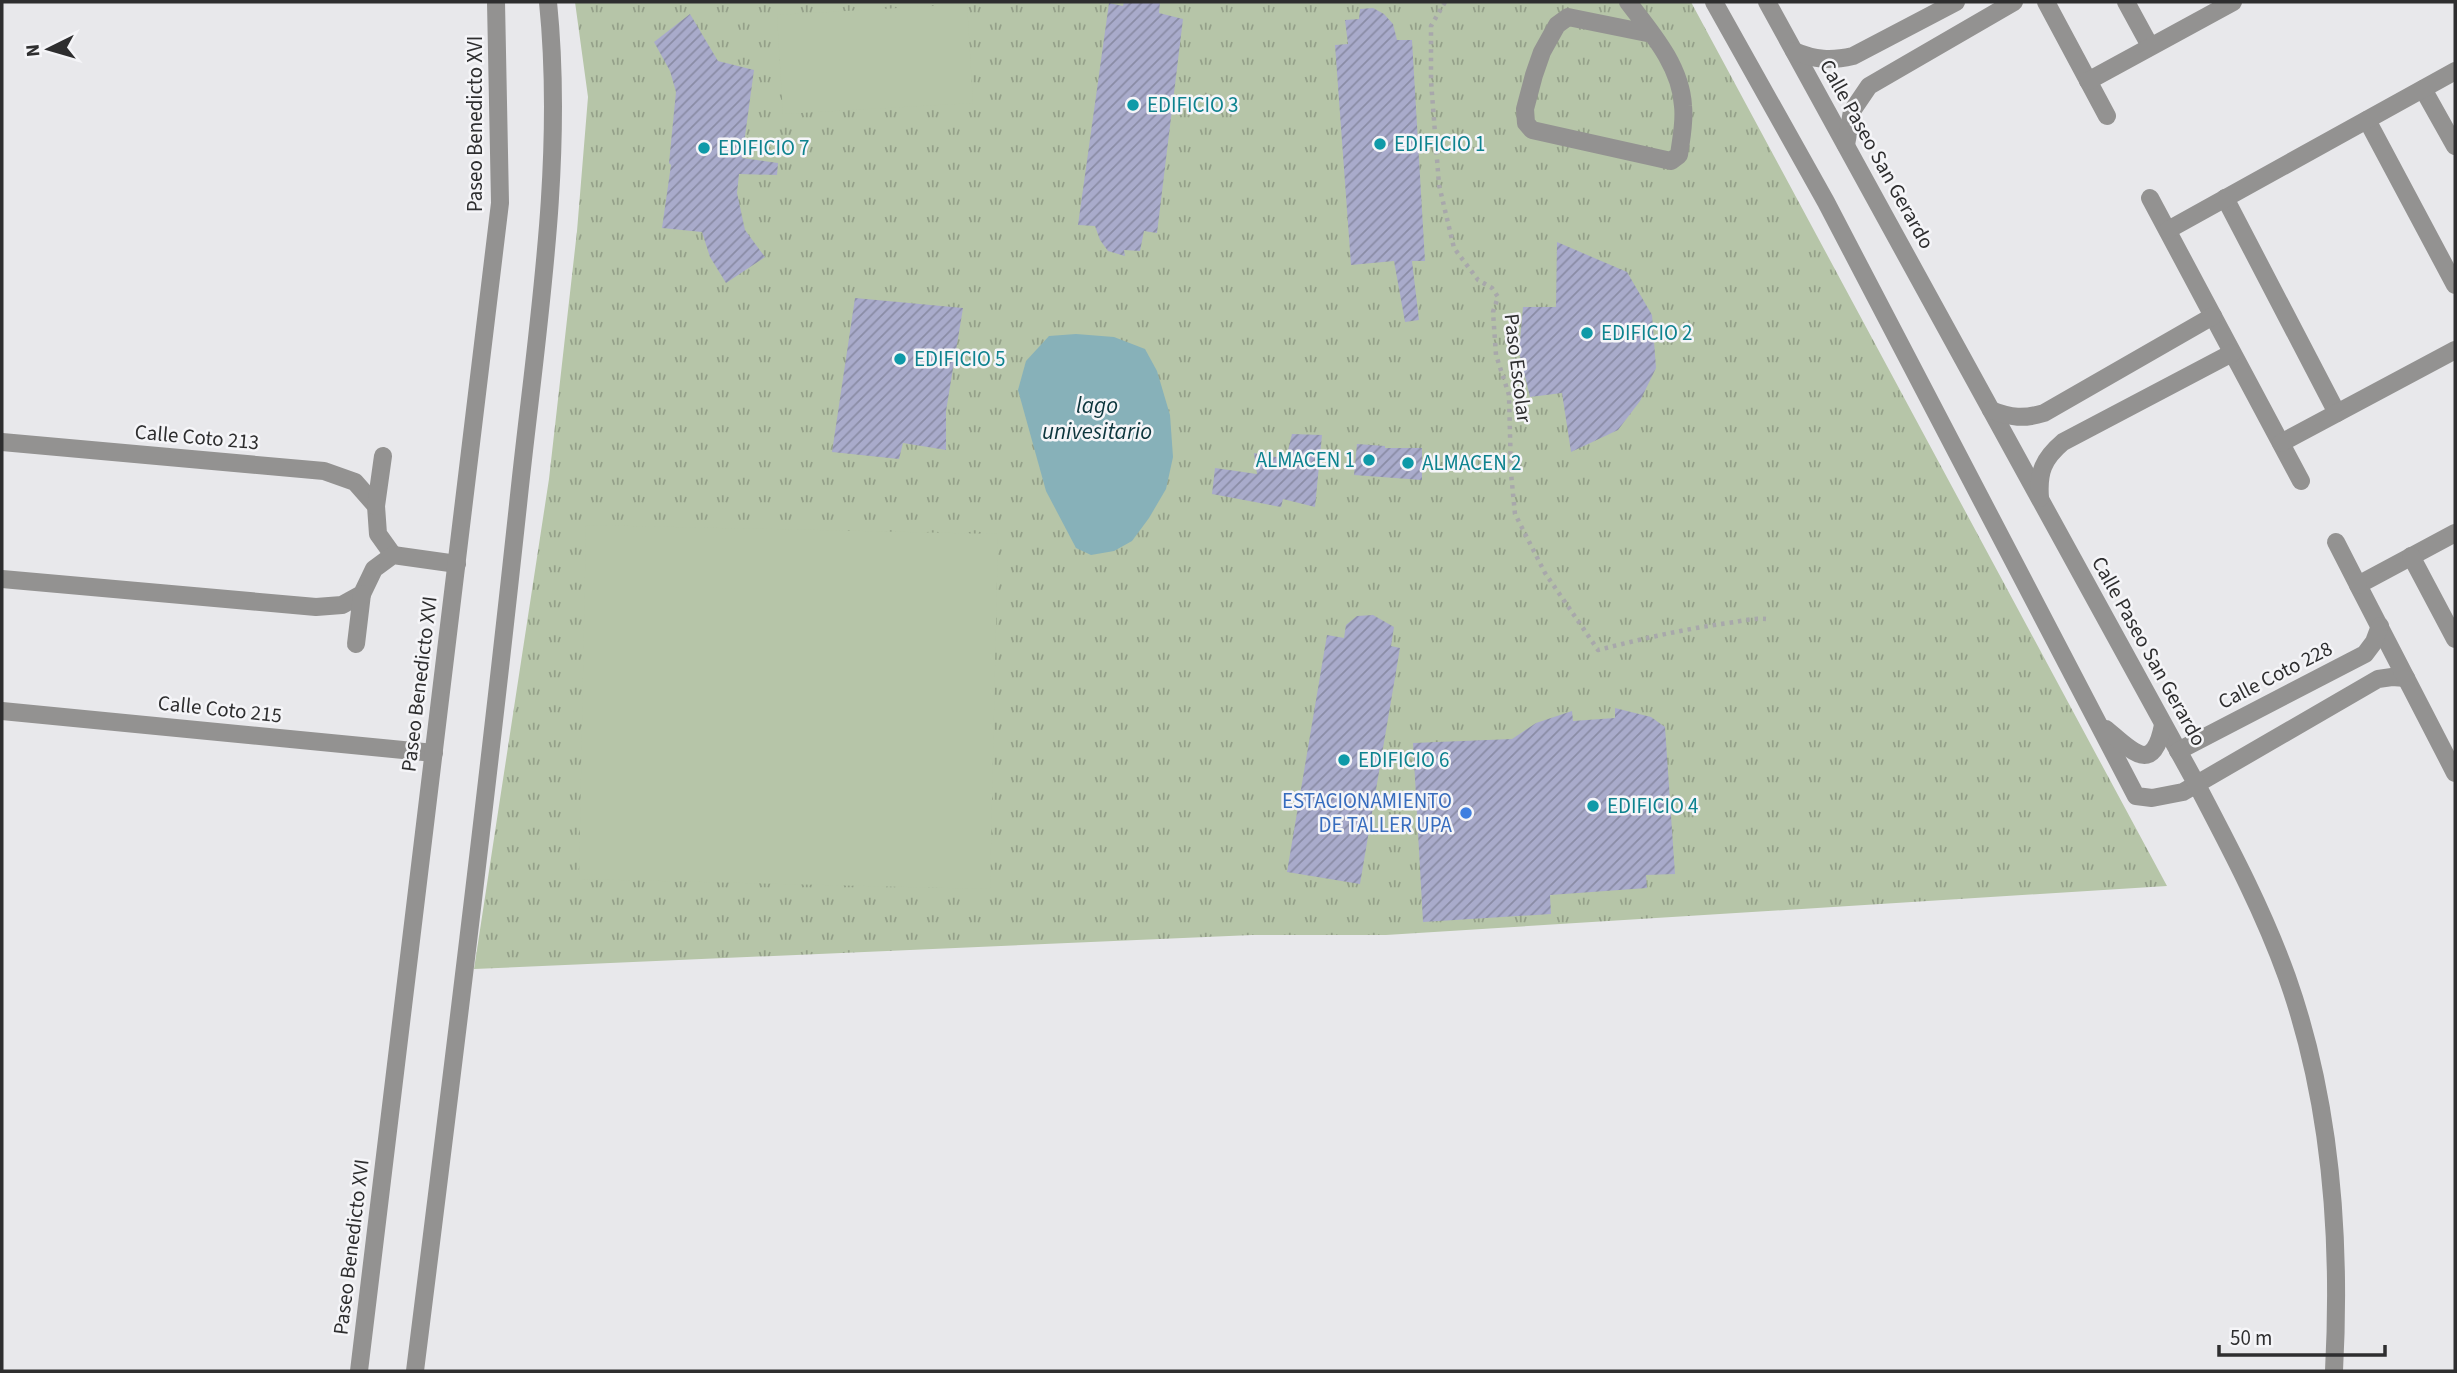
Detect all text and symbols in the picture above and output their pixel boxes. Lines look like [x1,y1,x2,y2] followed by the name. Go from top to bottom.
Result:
[14,14,84,84] north arrow
[460,36,490,212] street label: Paseo Benedicto XVI
[20,43,48,58] text: N
[1812,54,1942,254] street label: Calle Paseo San Gerardo
[1147,90,1239,120] place label: EDIFICIO 3
[1125,97,1141,113] marker: EDIFICIO 3
[1394,129,1486,159] place label: EDIFICIO 1
[718,133,810,163] place label: EDIFICIO 7
[1372,136,1388,152] marker: EDIFICIO 1
[696,140,712,156] marker: EDIFICIO 7
[1496,312,1540,425] street label: Paso Escolar
[1601,318,1693,348] place label: EDIFICIO 2
[1579,325,1595,341] marker: EDIFICIO 2
[914,344,1006,374] place label: EDIFICIO 5
[892,351,908,367] marker: EDIFICIO 5
[1042,389,1152,448] water label: lago univesitario
[134,417,260,457] street label: Calle Coto 213
[1256,445,1355,475] place label: ALMACEN 1
[1422,448,1521,478] place label: ALMACEN 2
[1361,452,1377,468] marker: ALMACEN 1
[1400,455,1416,471] marker: ALMACEN 2
[2084,551,2214,751] street label: Calle Paseo San Gerardo
[393,594,445,774] street label: Paseo Benedicto XVI
[2213,633,2337,717] street label: Calle Coto 228
[156,688,284,730] street label: Calle Coto 215
[1358,745,1450,775] place label: EDIFICIO 6
[1336,752,1352,768] marker: EDIFICIO 6
[1282,786,1453,840] place label: ESTACIONAMIENTO DE TALLER UPA
[1607,791,1699,821] place label: EDIFICIO 4
[1585,798,1601,814] marker: EDIFICIO 4
[1458,805,1474,821] marker: ESTACIONAMIENTO DE TALLER UPA
[325,1157,377,1337] street label: Paseo Benedicto XVI
[2219,1314,2385,1358] scale bar
[2230,1323,2272,1353] text: 50 m

